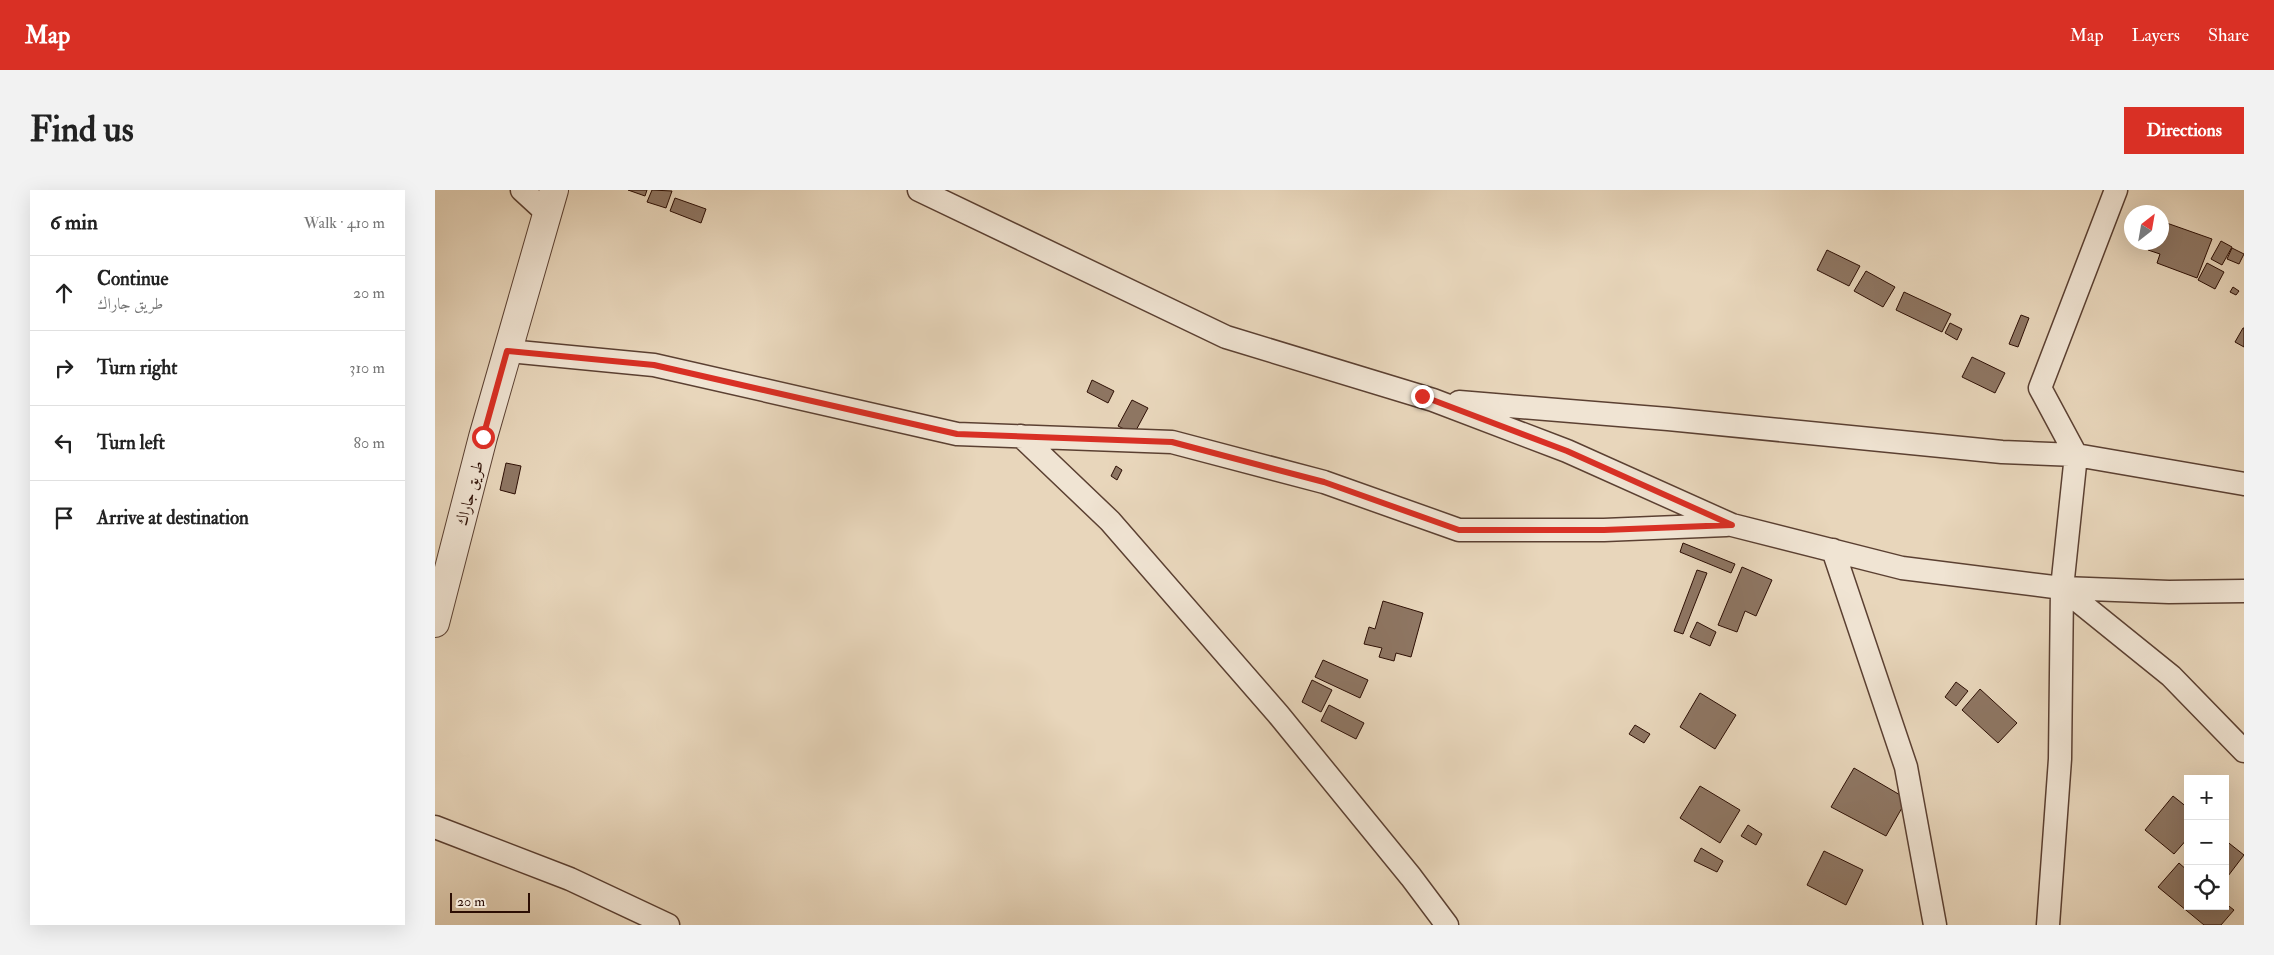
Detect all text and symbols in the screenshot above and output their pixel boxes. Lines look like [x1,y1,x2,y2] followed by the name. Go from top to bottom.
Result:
[25,20,70,51] text: Map
[2070,24,2104,47] text: Map
[2132,24,2180,47] text: Layers
[2208,24,2249,47] text: Share
[2124,107,2244,154] button: Directions
[30,108,134,152] text: Find us
[2124,205,2169,250] north arrow
[50,209,98,236] text: 6 min
[304,213,385,233] text: Walk · 410 m
[97,267,168,291] text: Continue
[50,279,78,307] icon: ahead
[353,283,385,303] text: 20 m
[97,294,163,314] text: طريق جاراك
[50,354,78,382] icon: right
[97,356,177,380] text: Turn right
[349,358,385,378] text: 310 m
[1411,385,1434,408] route end
[472,426,495,449] route start
[50,429,78,457] icon: left
[97,431,165,455] text: Turn left
[354,433,385,453] text: 80 m
[452,459,488,528] street label: طريق جاراك
[50,504,78,532] icon: arrive
[97,506,249,530] text: Arrive at destination
[2184,775,2229,910] map controls
[2184,775,2229,820] button: +
[2184,820,2229,865] button: −
[2184,865,2229,910] button: locate
[450,890,530,913] scale bar
[457,893,485,910] text: 20 m

